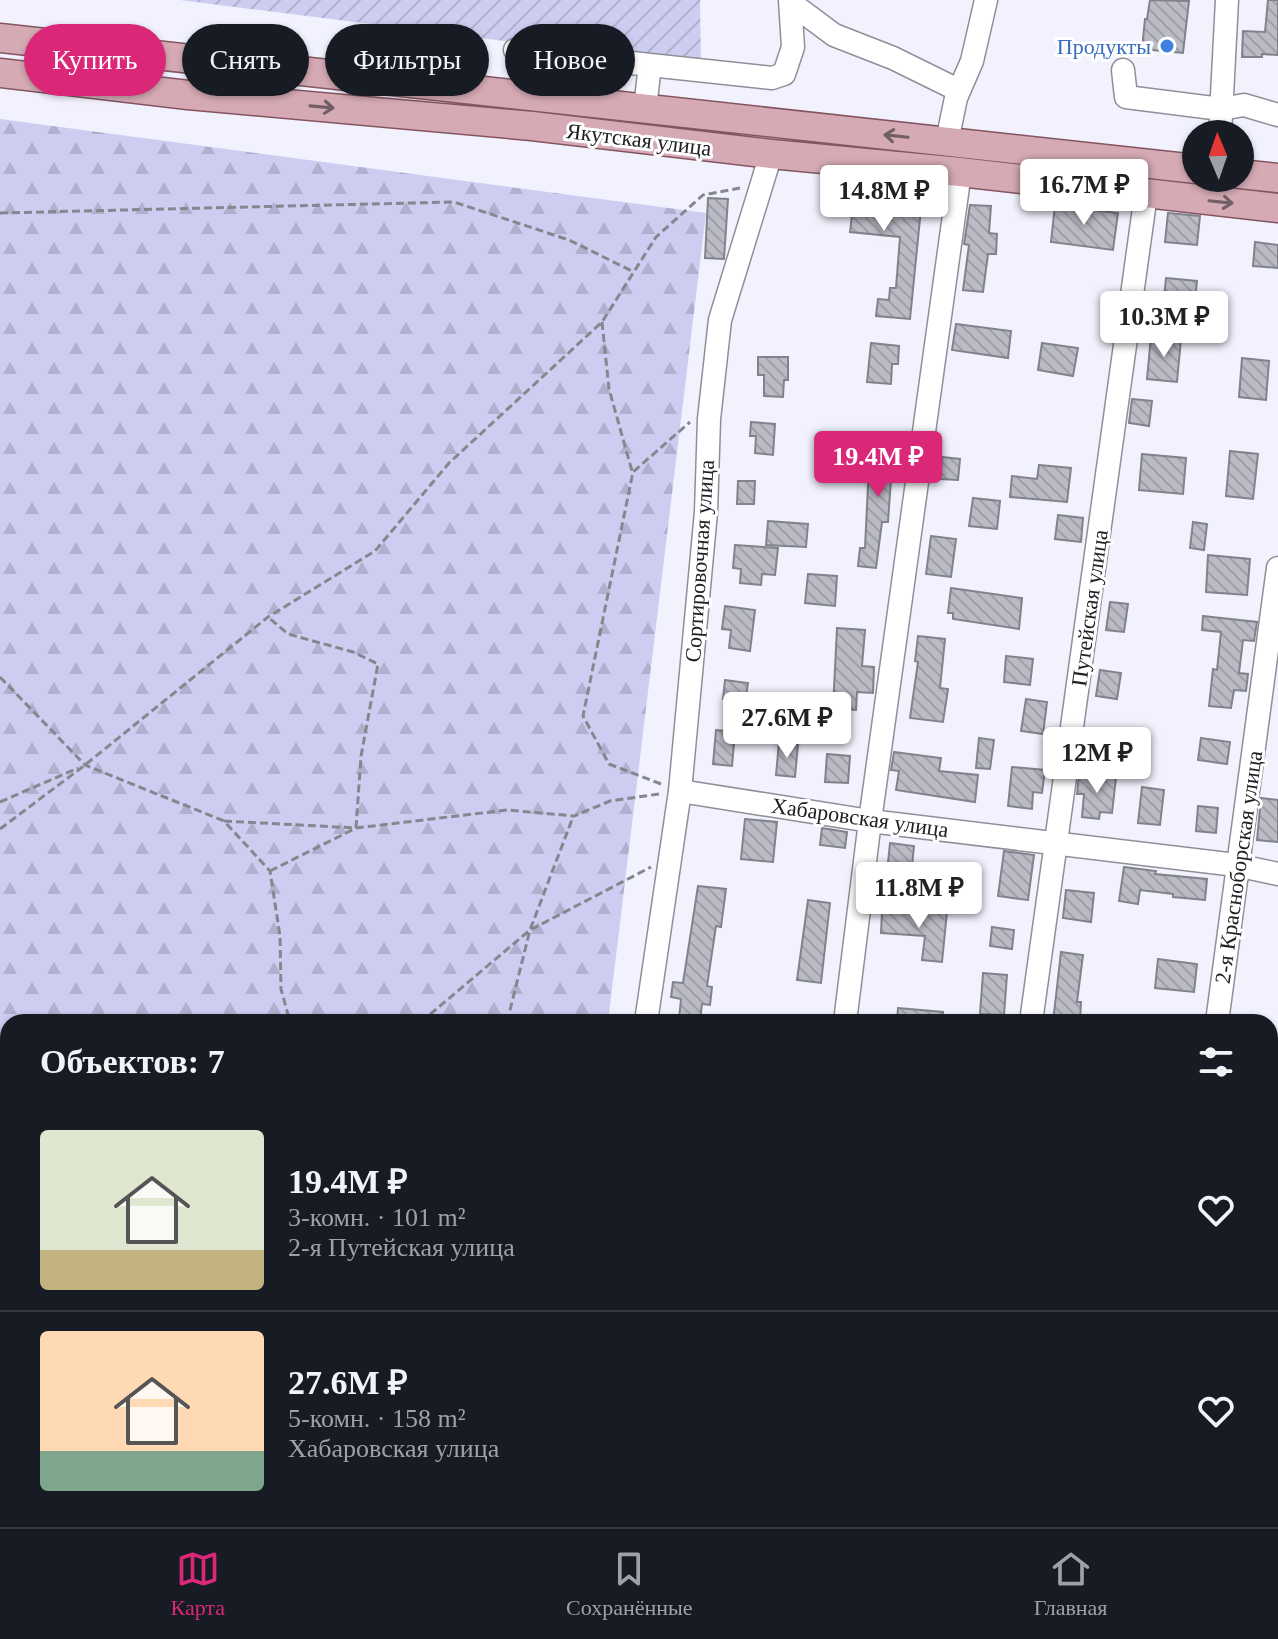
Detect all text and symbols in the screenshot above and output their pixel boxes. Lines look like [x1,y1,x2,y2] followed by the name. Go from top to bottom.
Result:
[24,24,166,96] chip: Купить
[182,24,309,96] chip: Снять
[325,24,489,96] chip: Фильтры
[505,24,635,96] chip: Новое
[1057,34,1151,59] place label: Продукты
[1158,37,1176,55] marker: Продукты
[308,100,335,115] one-way arrow
[565,118,713,161] street label: Якутская улица
[1182,120,1254,192] north arrow
[1182,120,1254,192] map controls
[883,128,910,143] one-way arrow
[1010,159,1158,227] pin: 16.7M ₽
[810,165,958,233] pin: 14.8M ₽
[1038,170,1130,199] text: 16.7M ₽
[838,176,930,205] text: 14.8M ₽
[1207,194,1233,209] one-way arrow
[1090,291,1238,359] pin: 10.3M ₽
[1118,302,1210,331] text: 10.3M ₽
[804,431,952,499] pin: 19.4M ₽
[832,442,924,471] text: 19.4M ₽
[680,459,719,663] street label: Сортировочная улица
[1066,528,1113,688] street label: Путейская улица
[713,692,861,760] pin: 27.6M ₽
[741,703,833,732] text: 27.6M ₽
[1041,727,1153,795] pin: 12M ₽
[1061,738,1133,767] text: 12M ₽
[1210,749,1267,985] street label: 2-я Красноборская улица
[770,793,950,842] street label: Хабаровская улица
[845,862,993,930] pin: 11.8M ₽
[874,873,964,902] text: 11.8M ₽
[1194,1040,1238,1084] icon: filters
[40,1043,225,1080] text: Объектов: 7
[104,1162,200,1258] icon: home
[288,1163,408,1200] text: 19.4M ₽
[1194,1188,1238,1232] icon: heart
[288,1203,466,1232] text: 3-комн. · 101 m²
[288,1233,515,1262] text: 2-я Путейская улица
[104,1363,200,1459] icon: home
[288,1364,408,1401] text: 27.6M ₽
[1194,1389,1238,1433] icon: heart
[288,1404,466,1433] text: 5-комн. · 158 m²
[288,1434,499,1463] text: Хабаровская улица
[171,1547,225,1621] tab: Карта
[566,1547,693,1621] tab: Сохранённые
[1034,1547,1107,1621] tab: Главная

